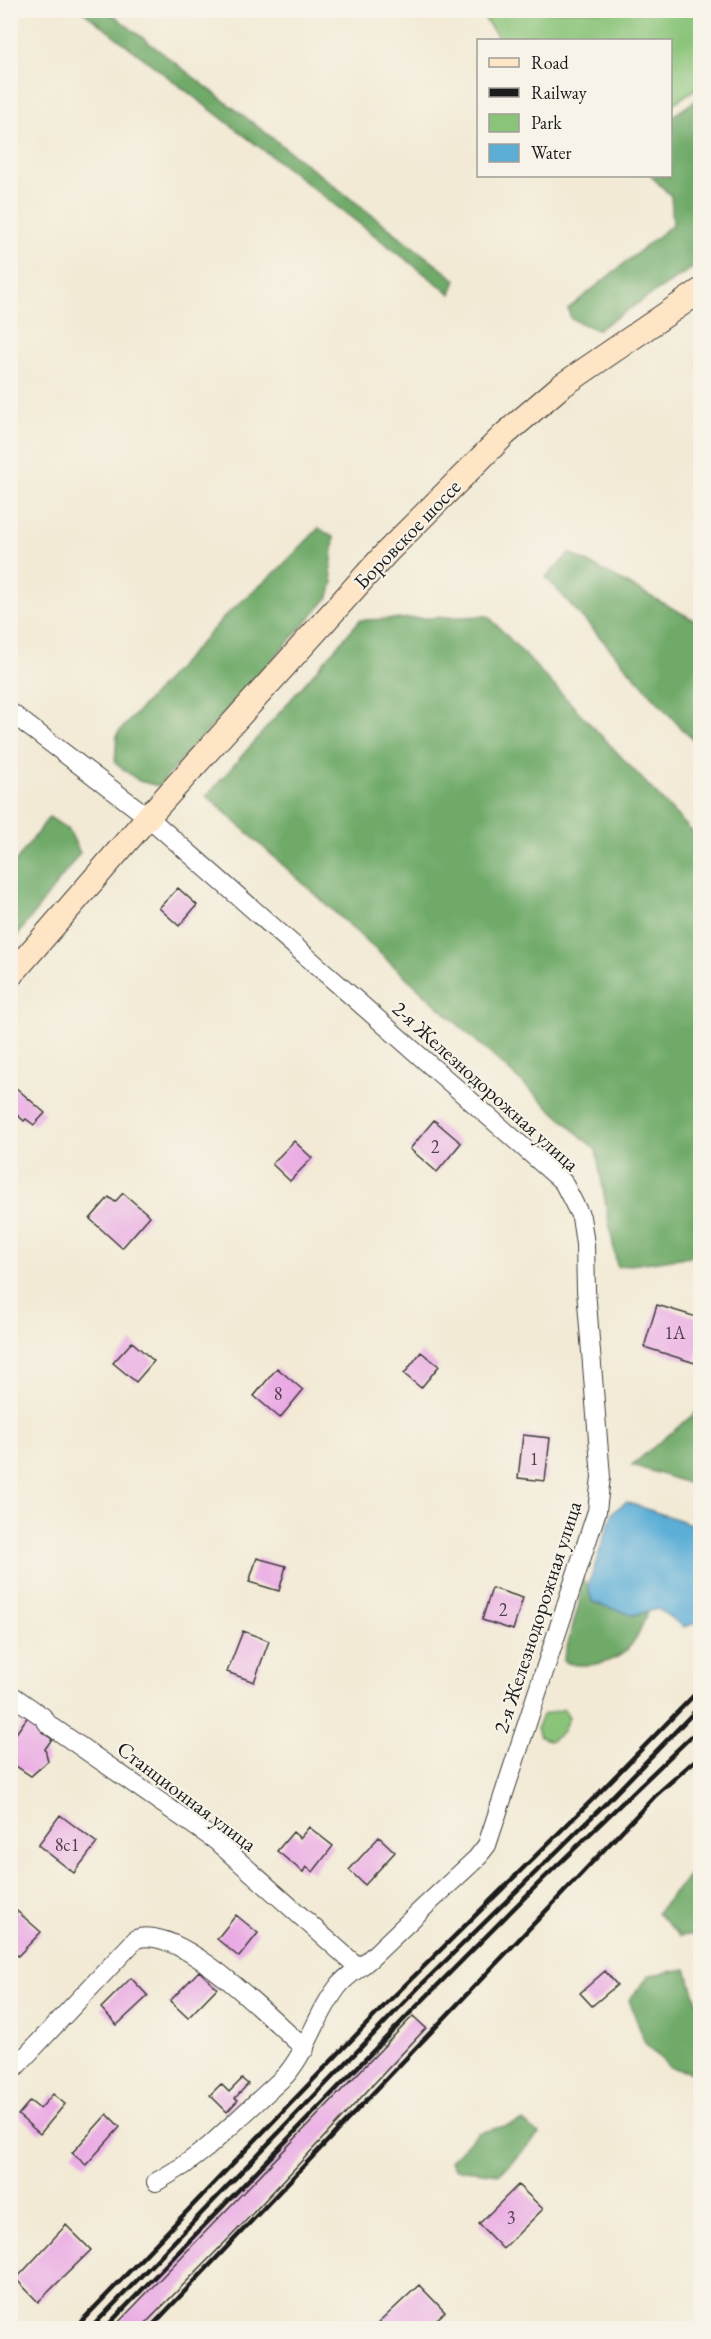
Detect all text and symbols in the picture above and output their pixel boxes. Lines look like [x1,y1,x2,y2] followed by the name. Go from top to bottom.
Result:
[477,39,672,177] legend
[531,51,570,74] text: Road
[531,81,587,104] text: Railway
[531,111,562,134] text: Park
[531,141,572,164] text: Water
[348,473,466,595] street label: Боровское шоссе
[388,996,584,1176] street label: 2-я Железнодорожная улица
[431,1135,439,1157] house number: 2
[664,1321,686,1344] house number: 1А
[274,1382,282,1405] house number: 8
[530,1447,538,1470] house number: 1
[487,1497,587,1736] street label: 2-я Железнодорожная улица
[499,1598,508,1621] house number: 2
[112,1735,263,1858] street label: Станционная улица
[55,1833,79,1856] house number: 8с1
[507,2206,515,2229] house number: 3

